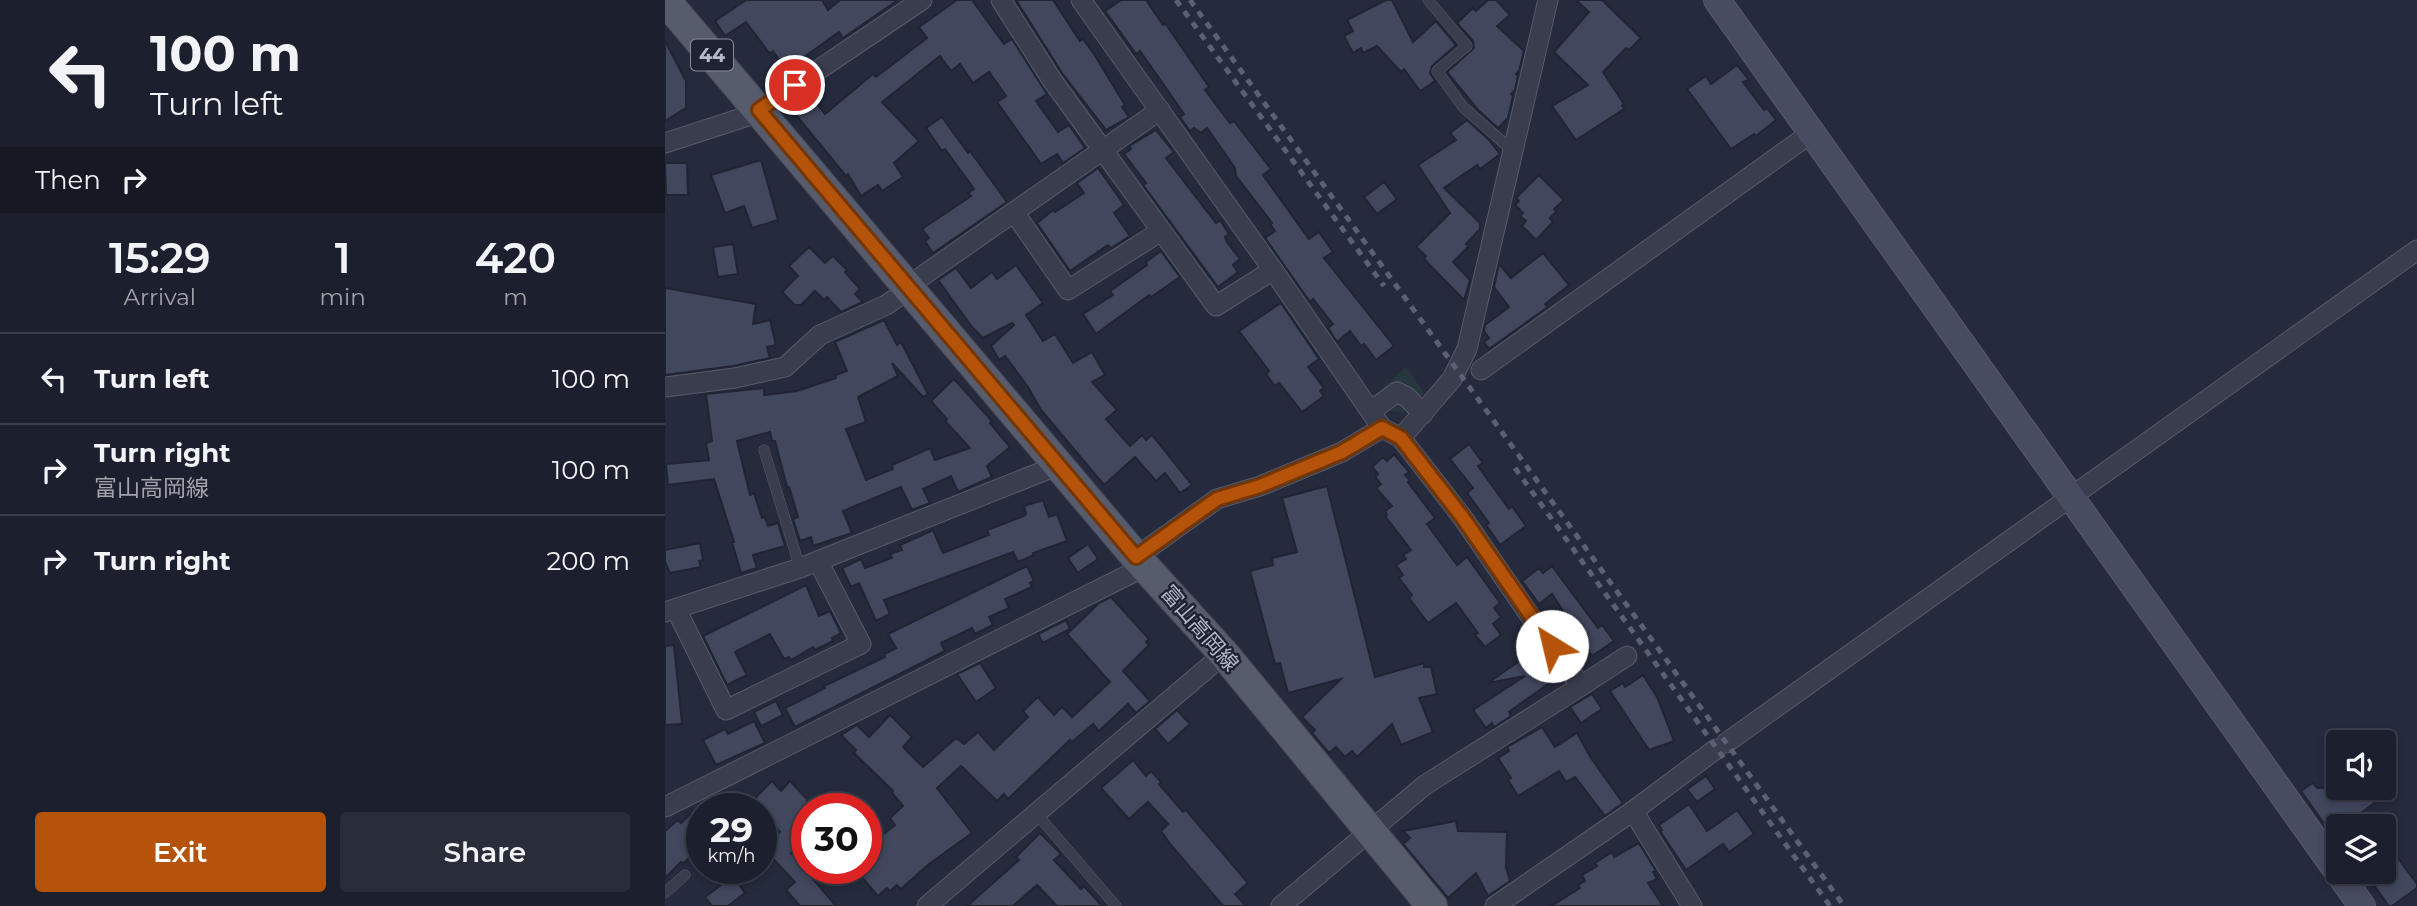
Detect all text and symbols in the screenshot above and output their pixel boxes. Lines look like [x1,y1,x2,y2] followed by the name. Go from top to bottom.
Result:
[150,24,301,83] text: 100 m
[35,28,126,119] icon: left
[691,40,733,70] road number: 44
[765,55,825,115] pin
[776,66,814,104] icon: arrive
[150,84,284,123] text: Turn left
[115,161,153,199] icon: right
[35,164,101,196] text: Then
[109,232,211,284] text: 15:29
[335,232,351,284] text: 1
[475,232,556,284] text: 420
[124,283,196,311] text: Arrival
[320,283,366,311] text: min
[503,283,528,311] text: m
[35,360,73,398] icon: left
[94,363,210,395] text: Turn left
[552,363,630,395] text: 100 m
[94,437,230,469] text: Turn right
[35,451,73,489] icon: right
[552,454,630,486] text: 100 m
[94,474,209,502] text: 富山高岡線
[35,542,73,580] icon: right
[94,545,230,577] text: Turn right
[546,545,630,577] text: 200 m
[1156,580,1244,676] street label: 富山高岡線
[1515,609,1589,683] position arrow
[2326,730,2396,884] map controls
[2326,730,2396,800] button: sound
[791,793,882,884] speed limit sign: 30
[710,808,753,851] text: 29
[35,812,326,892] button: Exit
[340,812,630,892] button: Share
[2326,814,2396,884] button: layers
[707,845,756,867] text: km/h

